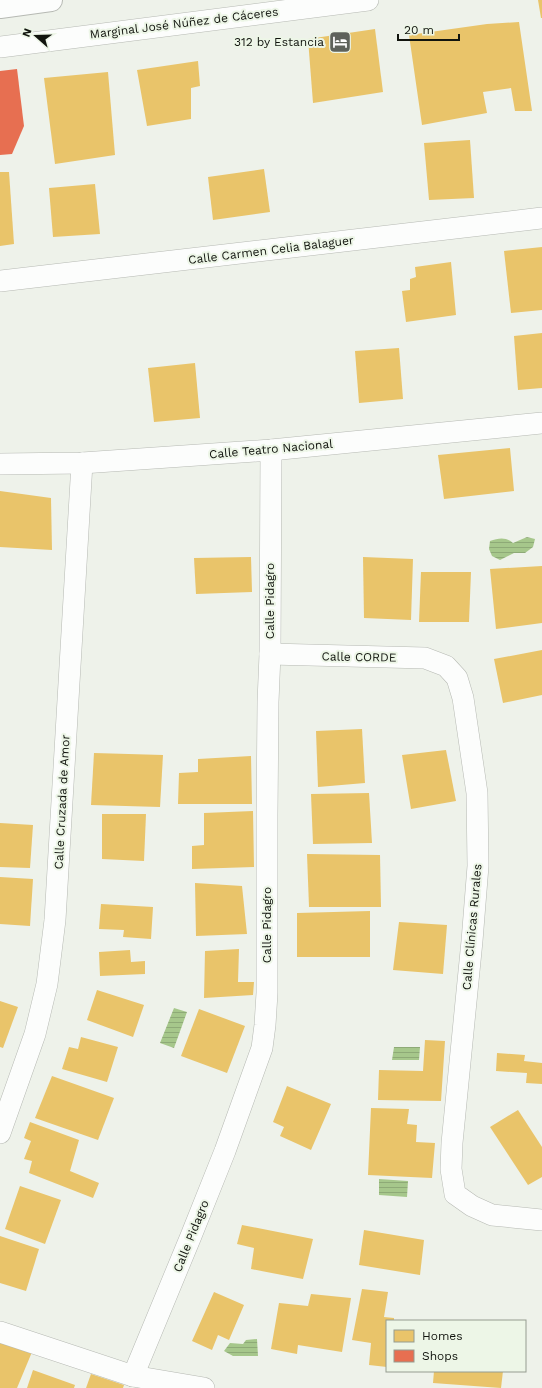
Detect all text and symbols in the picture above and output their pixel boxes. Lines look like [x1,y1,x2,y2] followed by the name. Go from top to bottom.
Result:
[89,4,279,42] street label: Marginal José Núñez de Cáceres
[16,16,56,56] north arrow
[398,16,459,42] scale bar
[404,23,434,37] text: 20 m
[20,27,35,39] text: N
[327,29,353,55] hotel icon: 312 by Estancia
[234,35,324,49] place label: 312 by Estancia
[188,233,355,267] street label: Calle Carmen Celia Balaguer
[209,437,334,461] street label: Calle Teatro Nacional
[263,563,277,639] street label: Calle Pidagro
[321,649,397,665] street label: Calle CORDE
[51,734,73,870] street label: Calle Cruzada de Amor
[460,863,484,991] street label: Calle Clínicas Rurales
[260,887,274,963] street label: Calle Pidagro
[170,1198,212,1274] street label: Calle Pidagro
[386,1320,526,1372] legend
[422,1329,463,1343] text: Homes
[422,1349,458,1363] text: Shops

